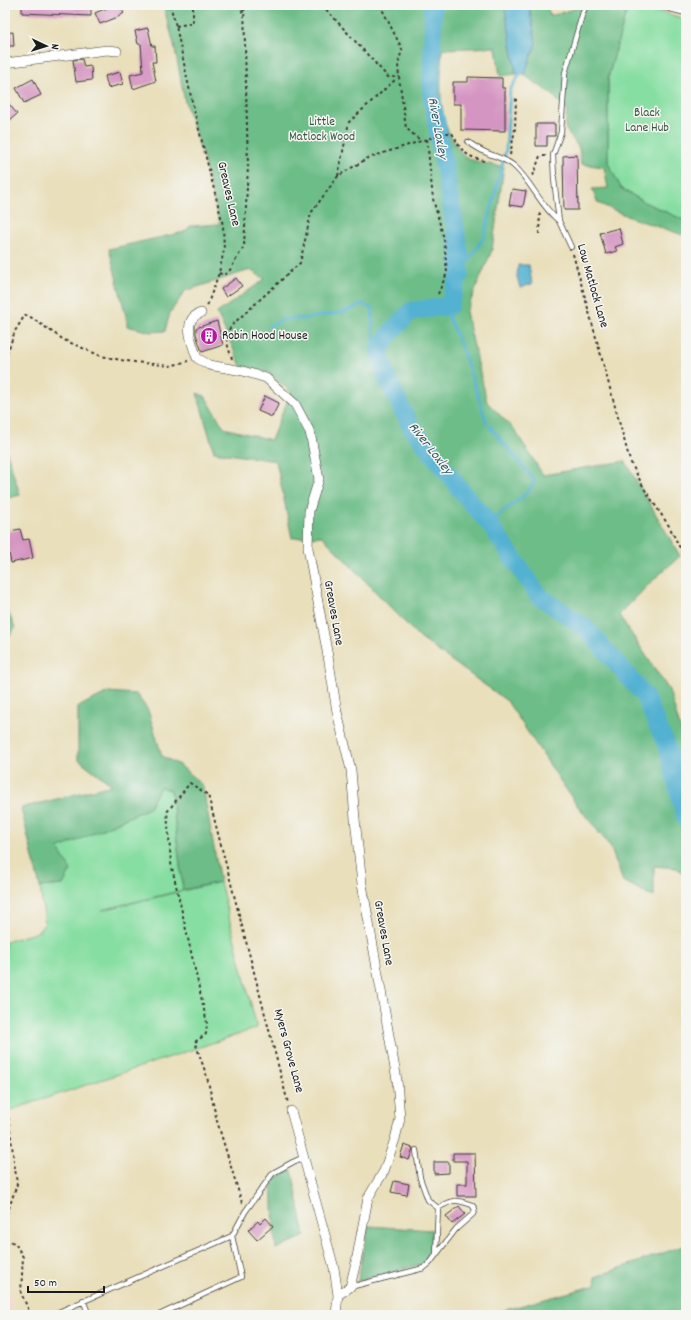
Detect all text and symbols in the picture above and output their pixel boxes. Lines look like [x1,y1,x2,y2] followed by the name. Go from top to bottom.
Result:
[26,26,66,66] north arrow
[46,43,62,50] text: N
[422,96,453,163] water label: River Loxley
[625,104,669,138] park label: Black Lane Hub
[289,113,355,147] park label: Little Matlock Wood
[211,160,245,229] street label: Greaves Lane
[571,242,613,330] street label: Low Matlock Lane
[199,326,219,346] building icon: Robin Hood House
[222,327,308,346] place label: Robin Hood House
[403,418,458,481] water label: River Loxley
[318,579,348,647] street label: Greaves Lane
[368,899,398,967] street label: Greaves Lane
[268,1007,308,1095] street label: Myers Grove Lane
[28,1268,104,1294] scale bar
[34,1275,57,1292] text: 50 m

